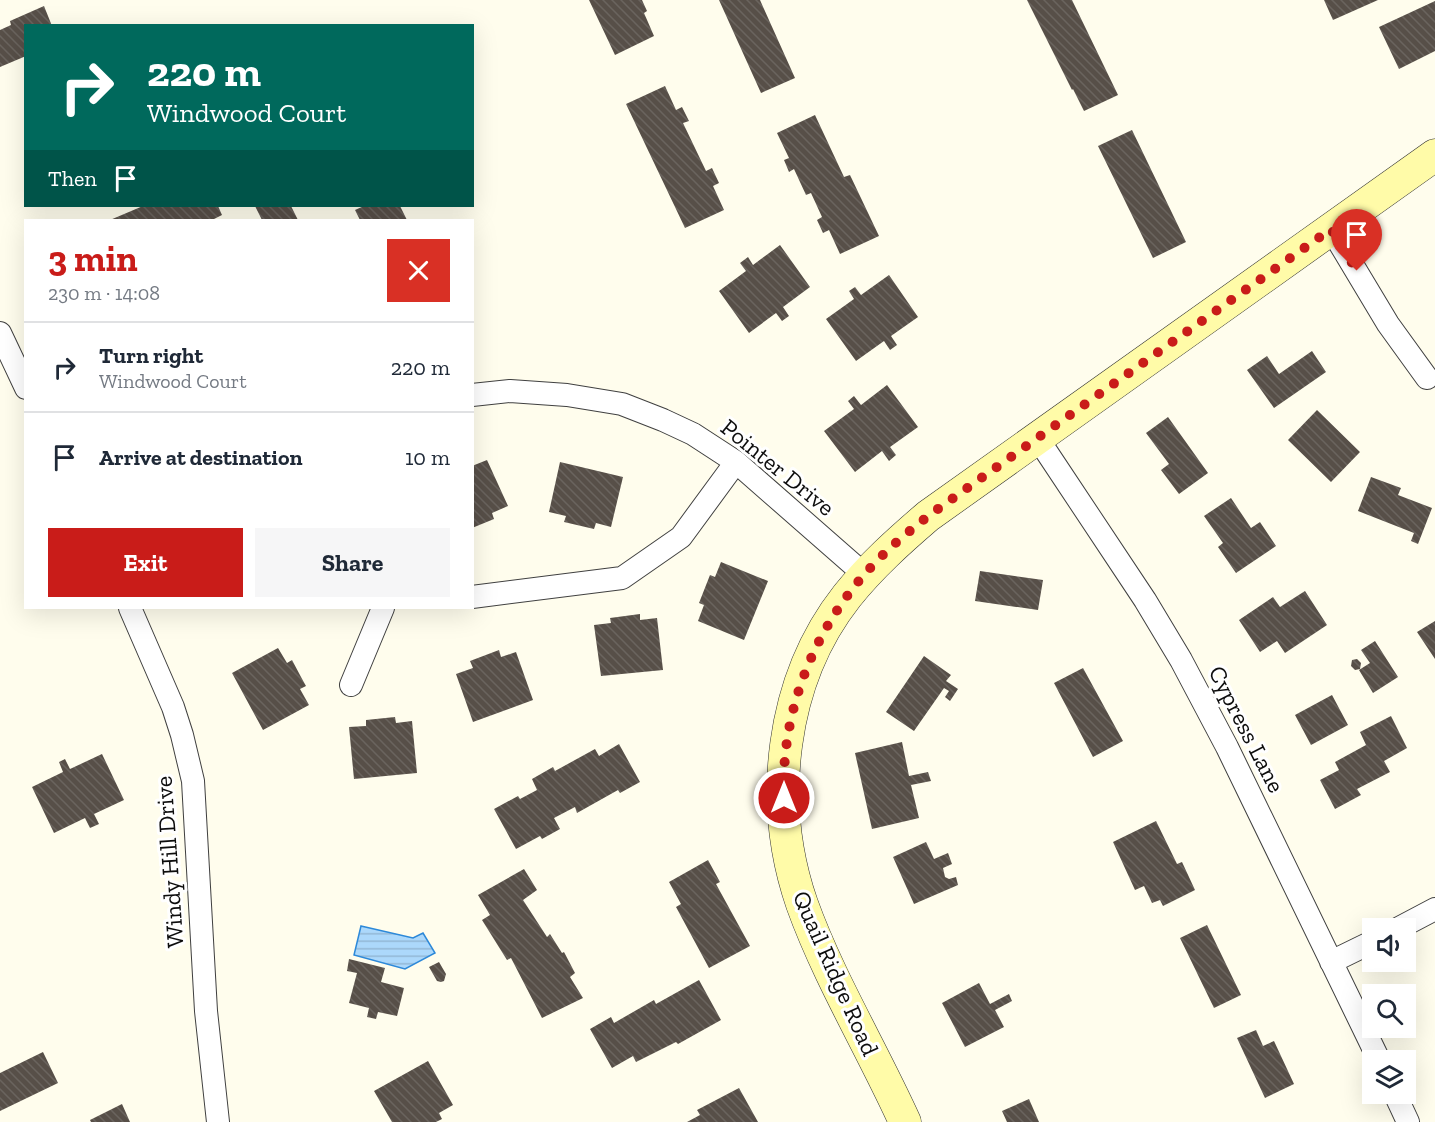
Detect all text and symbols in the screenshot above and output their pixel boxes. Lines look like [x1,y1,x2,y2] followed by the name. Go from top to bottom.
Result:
[147,46,261,97] text: 220 m
[48,48,126,126] icon: right
[147,97,346,129] text: Windwood Court
[109,162,142,195] icon: arrive
[48,165,97,192] text: Then
[1331,209,1382,271] pin
[1340,218,1373,251] icon: arrive
[48,237,138,280] text: 3 min
[387,239,450,302] button: close
[48,281,160,305] text: 230 m · 14:08
[99,342,203,369] text: Turn right
[48,351,81,384] icon: right
[391,354,450,381] text: 220 m
[99,369,247,393] text: Windwood Court
[715,412,841,522] street label: Pointer Drive
[48,441,81,474] icon: arrive
[99,444,302,471] text: Arrive at destination
[405,444,450,471] text: 10 m
[48,528,243,597] button: Exit
[255,528,450,597] button: Share
[1203,661,1291,797] street label: Cypress Lane
[752,766,816,830] position arrow
[149,775,189,949] street label: Windy Hill Drive
[787,886,885,1060] street label: Quail Ridge Road
[1362,918,1416,1104] map controls
[1362,918,1416,972] button: sound
[1362,984,1416,1038] button: search
[1362,1050,1416,1104] button: layers

